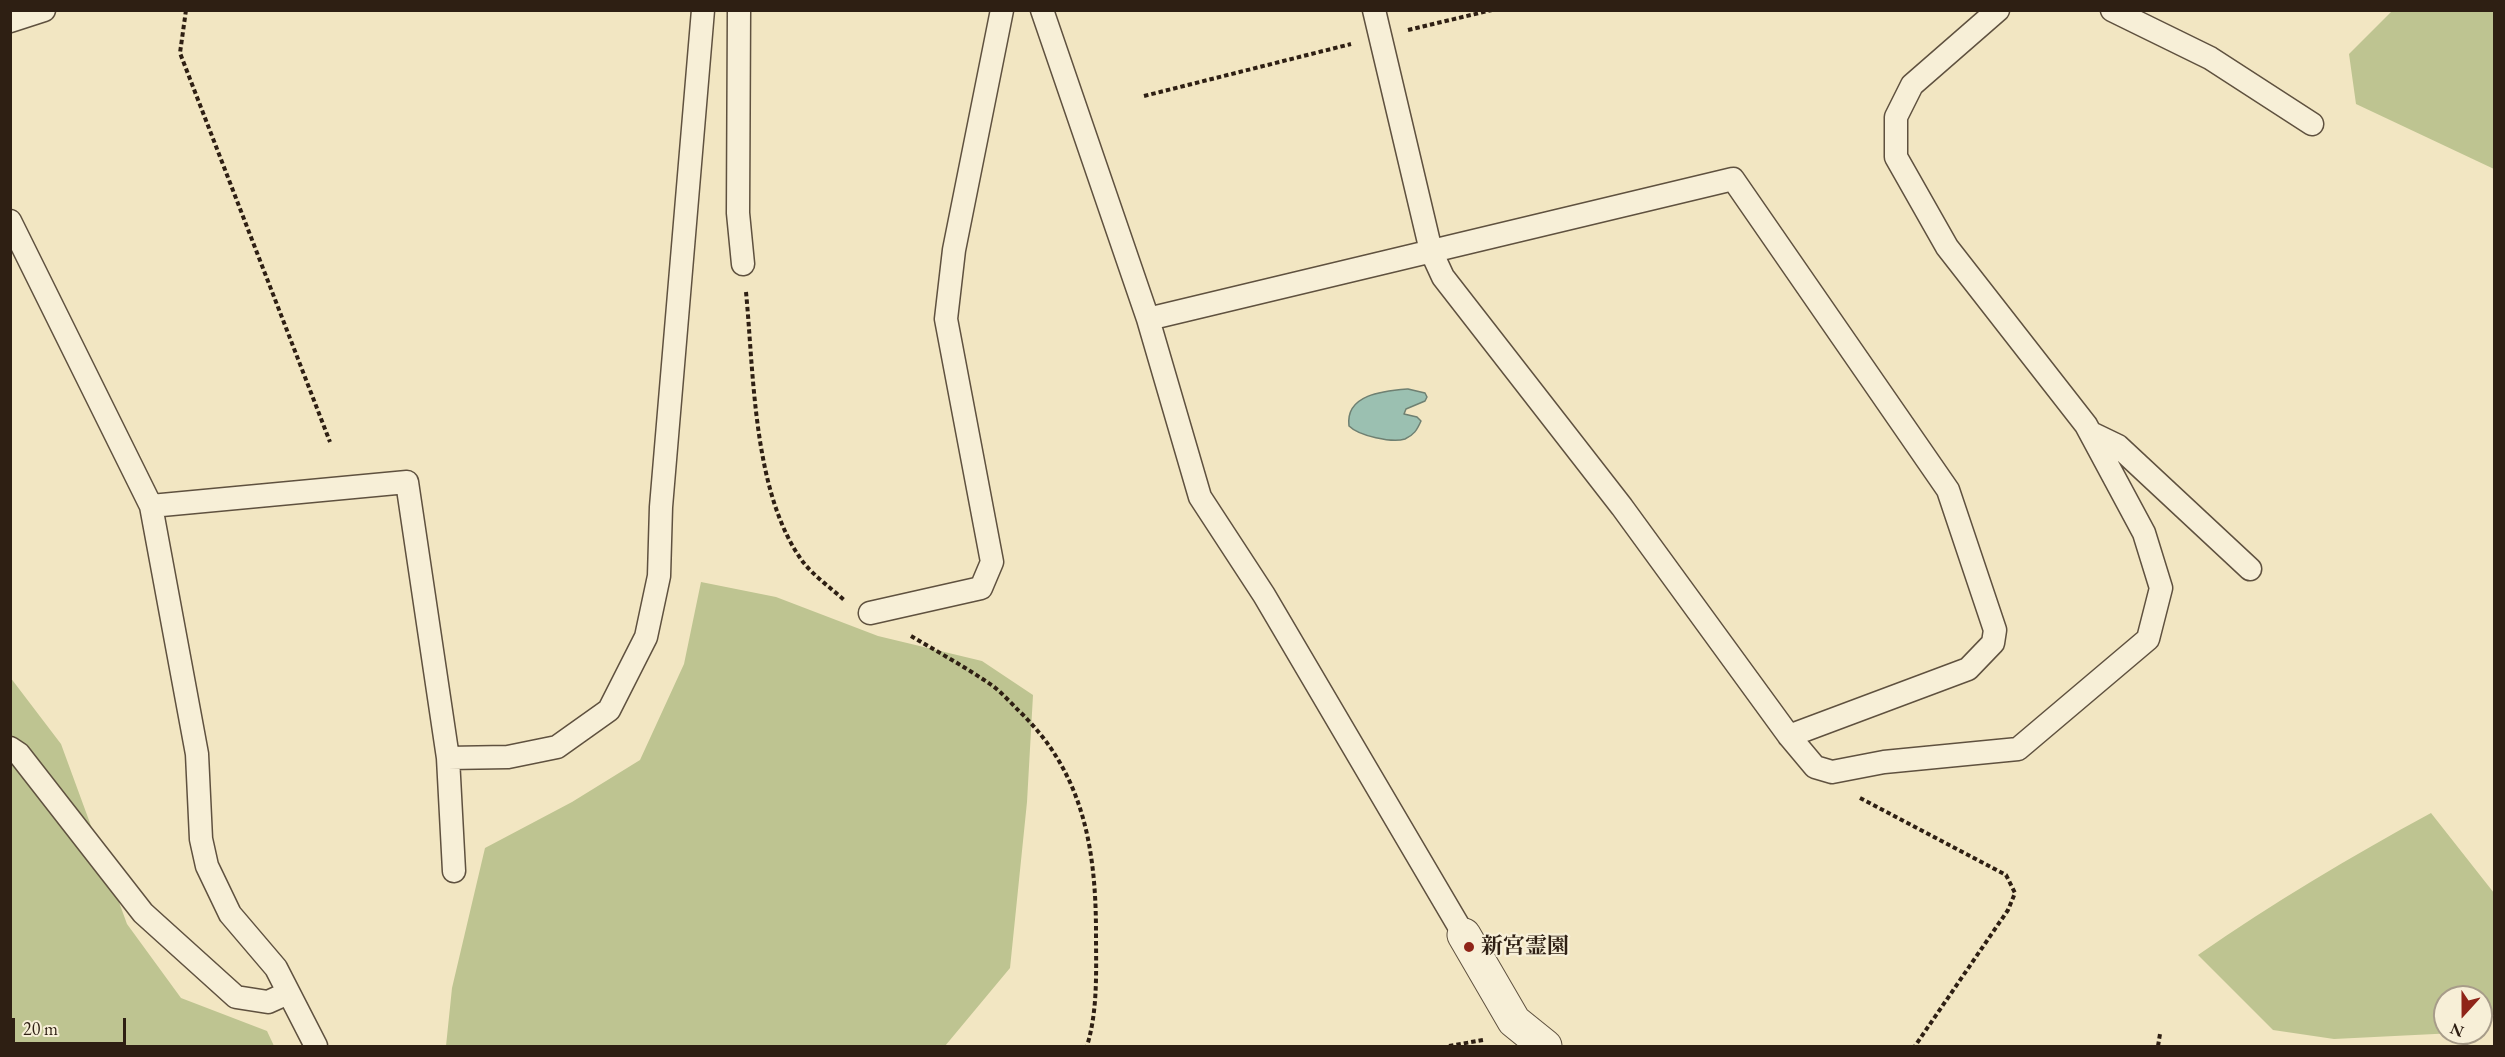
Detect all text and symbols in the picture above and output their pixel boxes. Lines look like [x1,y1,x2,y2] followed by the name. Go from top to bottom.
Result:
[1481,934,1569,960] place label: 新宮霊園
[1462,940,1476,954] marker: 新宮霊園
[2433,985,2493,1045] north arrow
[15,1006,129,1044] scale bar
[23,1017,58,1040] text: 20 m
[2447,1018,2467,1043] text: N

